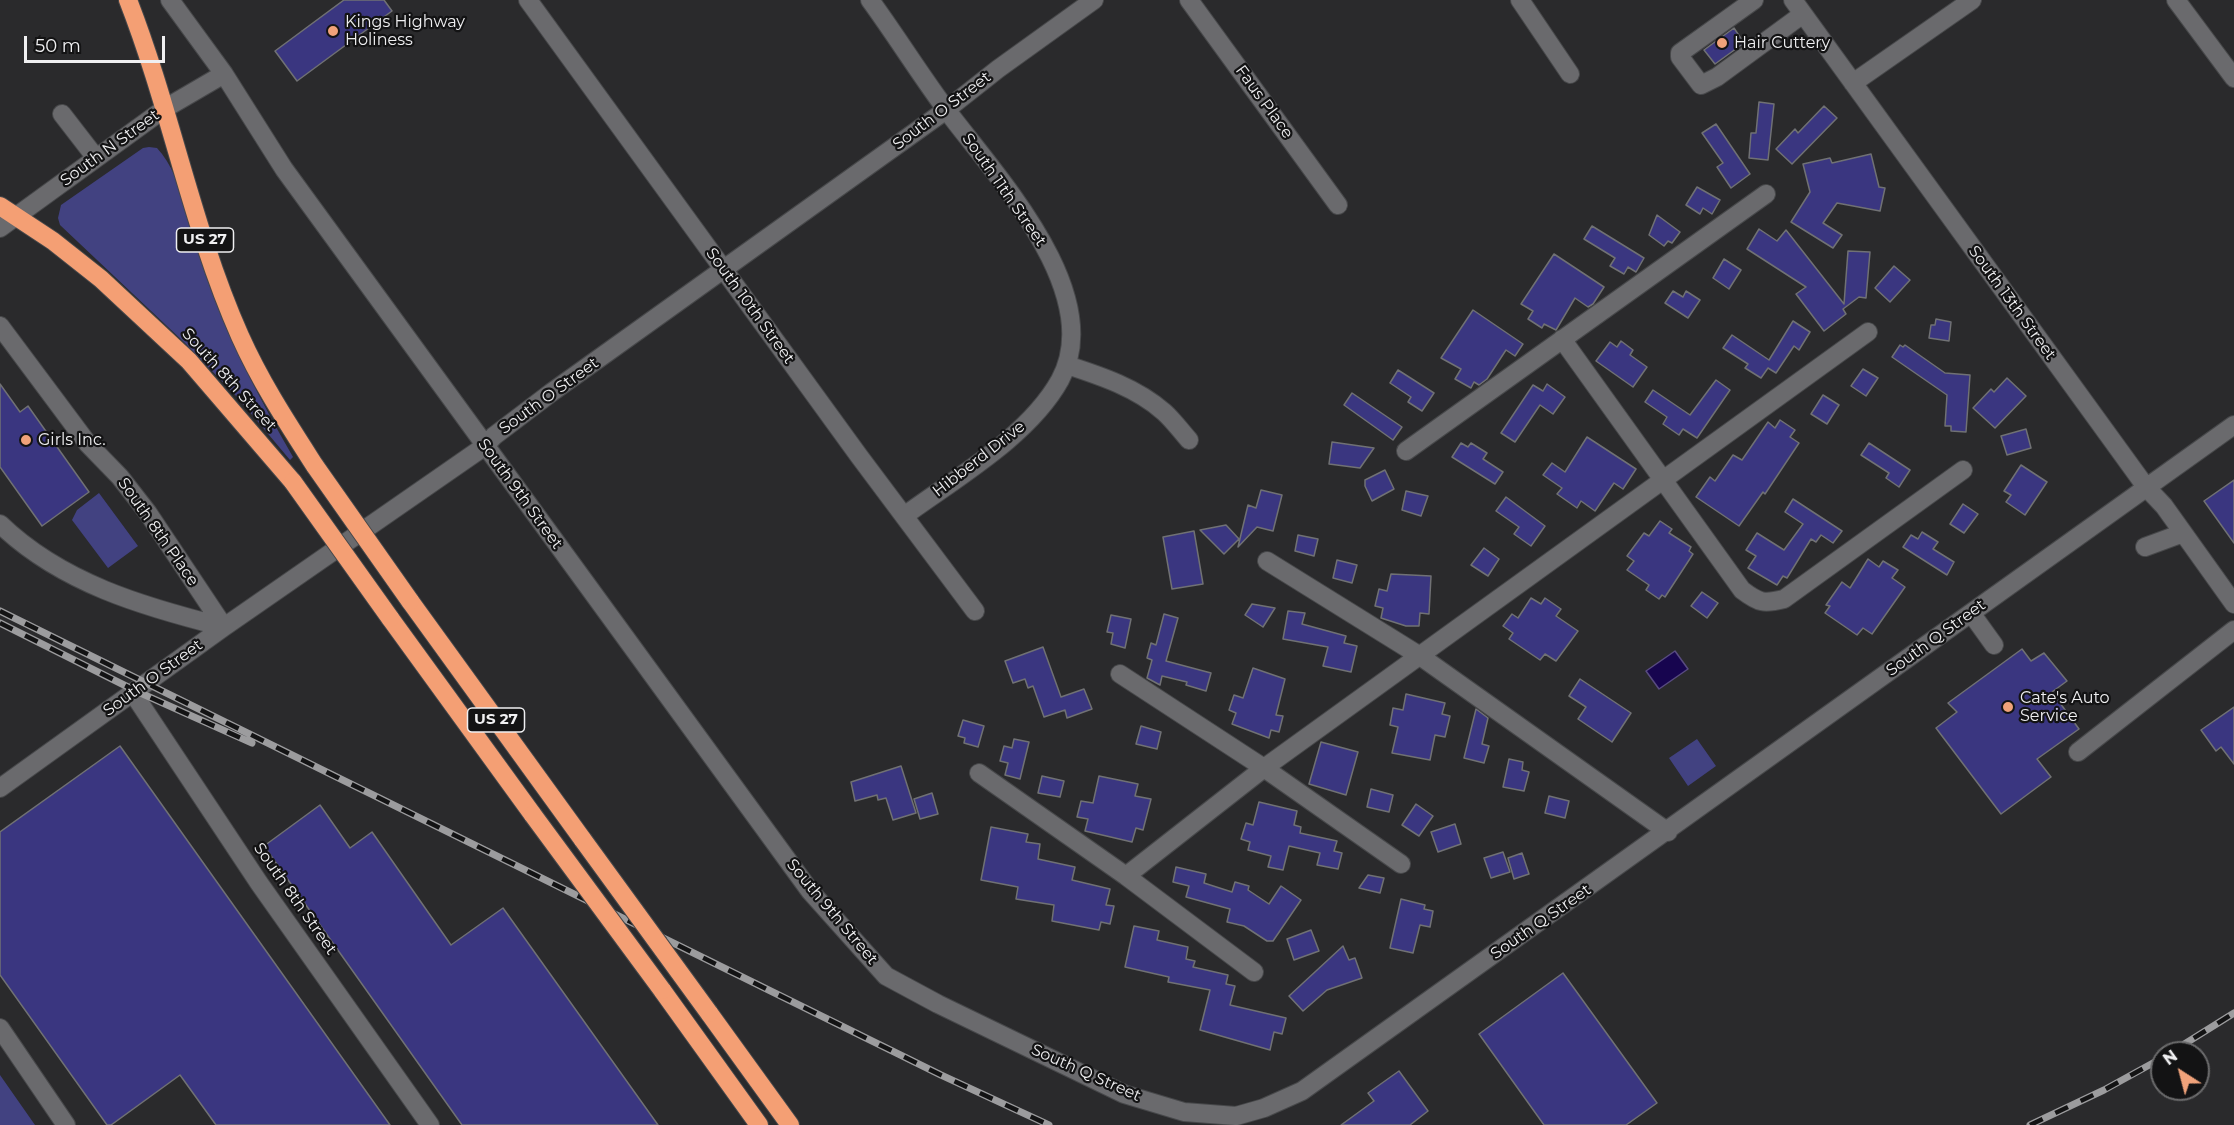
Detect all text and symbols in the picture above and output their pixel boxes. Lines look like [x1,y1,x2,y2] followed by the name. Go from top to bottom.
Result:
[345,12,465,50] place label: Kings Highway Holiness
[27,24,168,62] scale bar
[326,24,340,38] marker: Kings Highway Holiness
[1734,33,1830,53] place label: Hair Cuttery
[35,35,81,57] text: 50 m
[1715,36,1729,50] marker: Hair Cuttery
[1231,62,1297,142] street label: Faus Place
[889,68,995,154] street label: South O Street
[57,106,163,190] street label: South N Street
[958,130,1050,250] street label: South 11th Street
[176,228,234,252] road number: US 27
[1964,242,2060,364] street label: South 13th Street
[702,244,798,368] street label: South 10th Street
[178,324,280,436] street label: South 8th Street
[496,354,602,438] street label: South O Street
[929,417,1029,501] street label: Hibberd Drive
[38,430,106,450] place label: Girls Inc.
[19,433,33,447] marker: Girls Inc.
[473,435,567,553] street label: South 9th Street
[114,474,202,590] street label: South 8th Place
[1883,596,1989,680] street label: South Q Street
[100,636,206,720] street label: South O Street
[2020,688,2110,726] place label: Cate's Auto Service
[2001,700,2015,714] marker: Cate's Auto Service
[468,708,524,732] road number: US 27
[249,839,341,959] street label: South 8th Street
[782,855,882,969] street label: South 9th Street
[1487,880,1595,964] street label: South Q Street
[1028,1040,1144,1106] street label: South Q Street
[2150,1041,2210,1101] north arrow
[2159,1046,2181,1069] text: N

